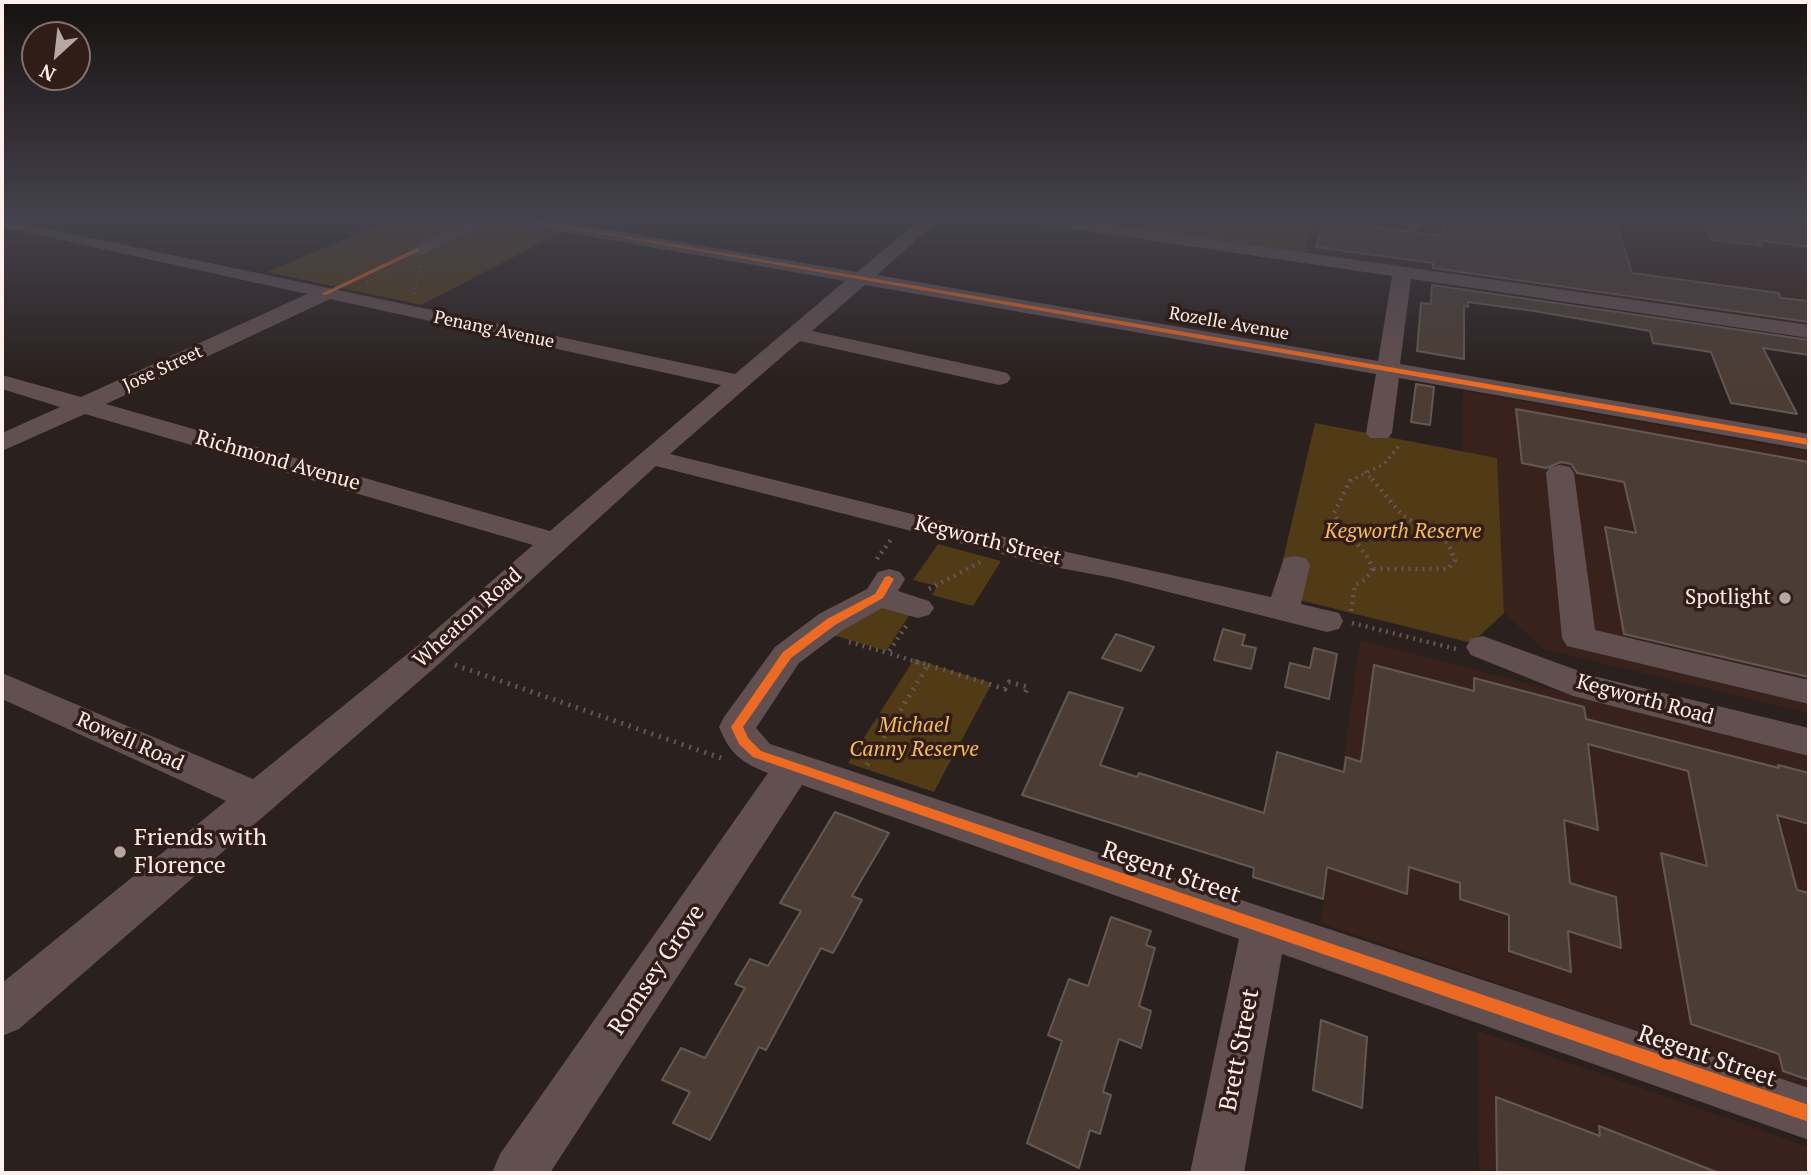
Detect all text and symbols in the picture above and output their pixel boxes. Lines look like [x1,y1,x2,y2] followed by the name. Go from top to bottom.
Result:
[21,21,91,91] north arrow
[35,59,59,88] text: N
[1167,303,1291,345] street label: Rozelle Avenue
[432,307,556,353] street label: Penang Avenue
[120,341,206,397] street label: Jose Street
[193,426,363,496] street label: Richmond Avenue
[912,511,1064,571] street label: Kegworth Street
[1325,519,1481,545] park label: Kegworth Reserve
[409,563,527,673] street label: Wheaton Road
[1685,585,1771,611] place label: Spotlight
[1777,590,1793,606] marker: Spotlight
[1574,670,1716,730] street label: Kegworth Road
[73,707,187,777] street label: Rowell Road
[849,713,979,763] park label: Michael Canny Reserve
[134,824,267,880] place label: Friends with Florence
[1098,836,1244,910] street label: Regent Street
[112,844,128,860] marker: Friends with Florence
[603,899,711,1041] street label: Romsey Grove
[1214,987,1266,1113] street label: Brett Street
[1634,1020,1780,1094] street label: Regent Street

